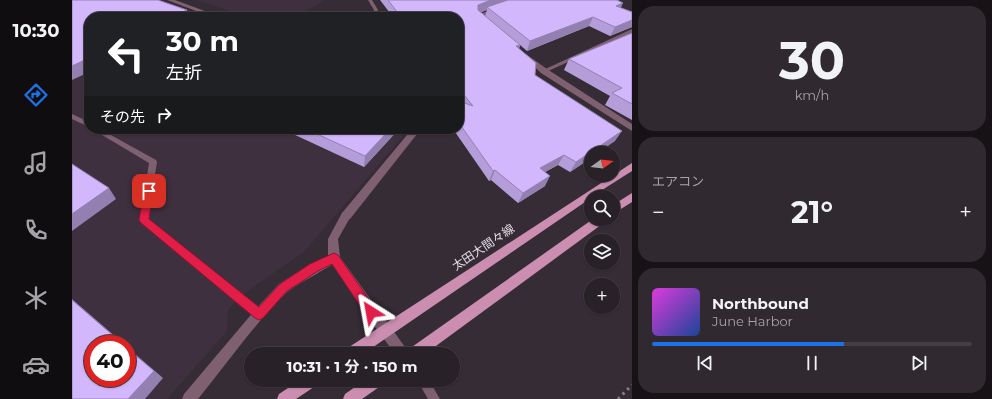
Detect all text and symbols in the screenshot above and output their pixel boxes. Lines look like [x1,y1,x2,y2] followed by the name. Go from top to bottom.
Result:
[13,20,59,42] text: 10:30
[166,24,239,58] text: 30 m
[100,28,152,80] icon: left
[779,29,845,92] text: 30
[166,62,202,84] text: 左折
[22,81,50,109] icon: directions
[795,87,829,103] text: km/h
[153,104,175,126] icon: right
[100,107,145,126] text: その先
[584,146,620,182] north arrow
[584,146,620,314] map controls
[22,149,50,177] icon: music
[652,173,704,189] text: エアコン
[132,174,166,208] pin
[138,180,160,202] icon: arrive
[584,190,620,226] button: search
[791,194,833,231] text: 21°
[652,199,665,226] text: −
[959,199,972,226] text: +
[22,216,50,244] icon: phone
[449,221,517,273] street label: 太田大間々線
[584,234,620,270] button: layers
[584,278,620,314] button: +
[22,284,50,312] icon: climate
[350,291,392,333] position arrow
[712,294,809,313] text: Northbound
[712,313,793,329] text: June Harbor
[84,335,136,387] speed limit sign: 40
[22,351,50,379] icon: car
[694,352,716,374] icon: previous
[801,352,823,374] icon: pause
[908,352,930,374] icon: next
[287,357,417,376] text: 10:31 · 1 分 · 150 m

